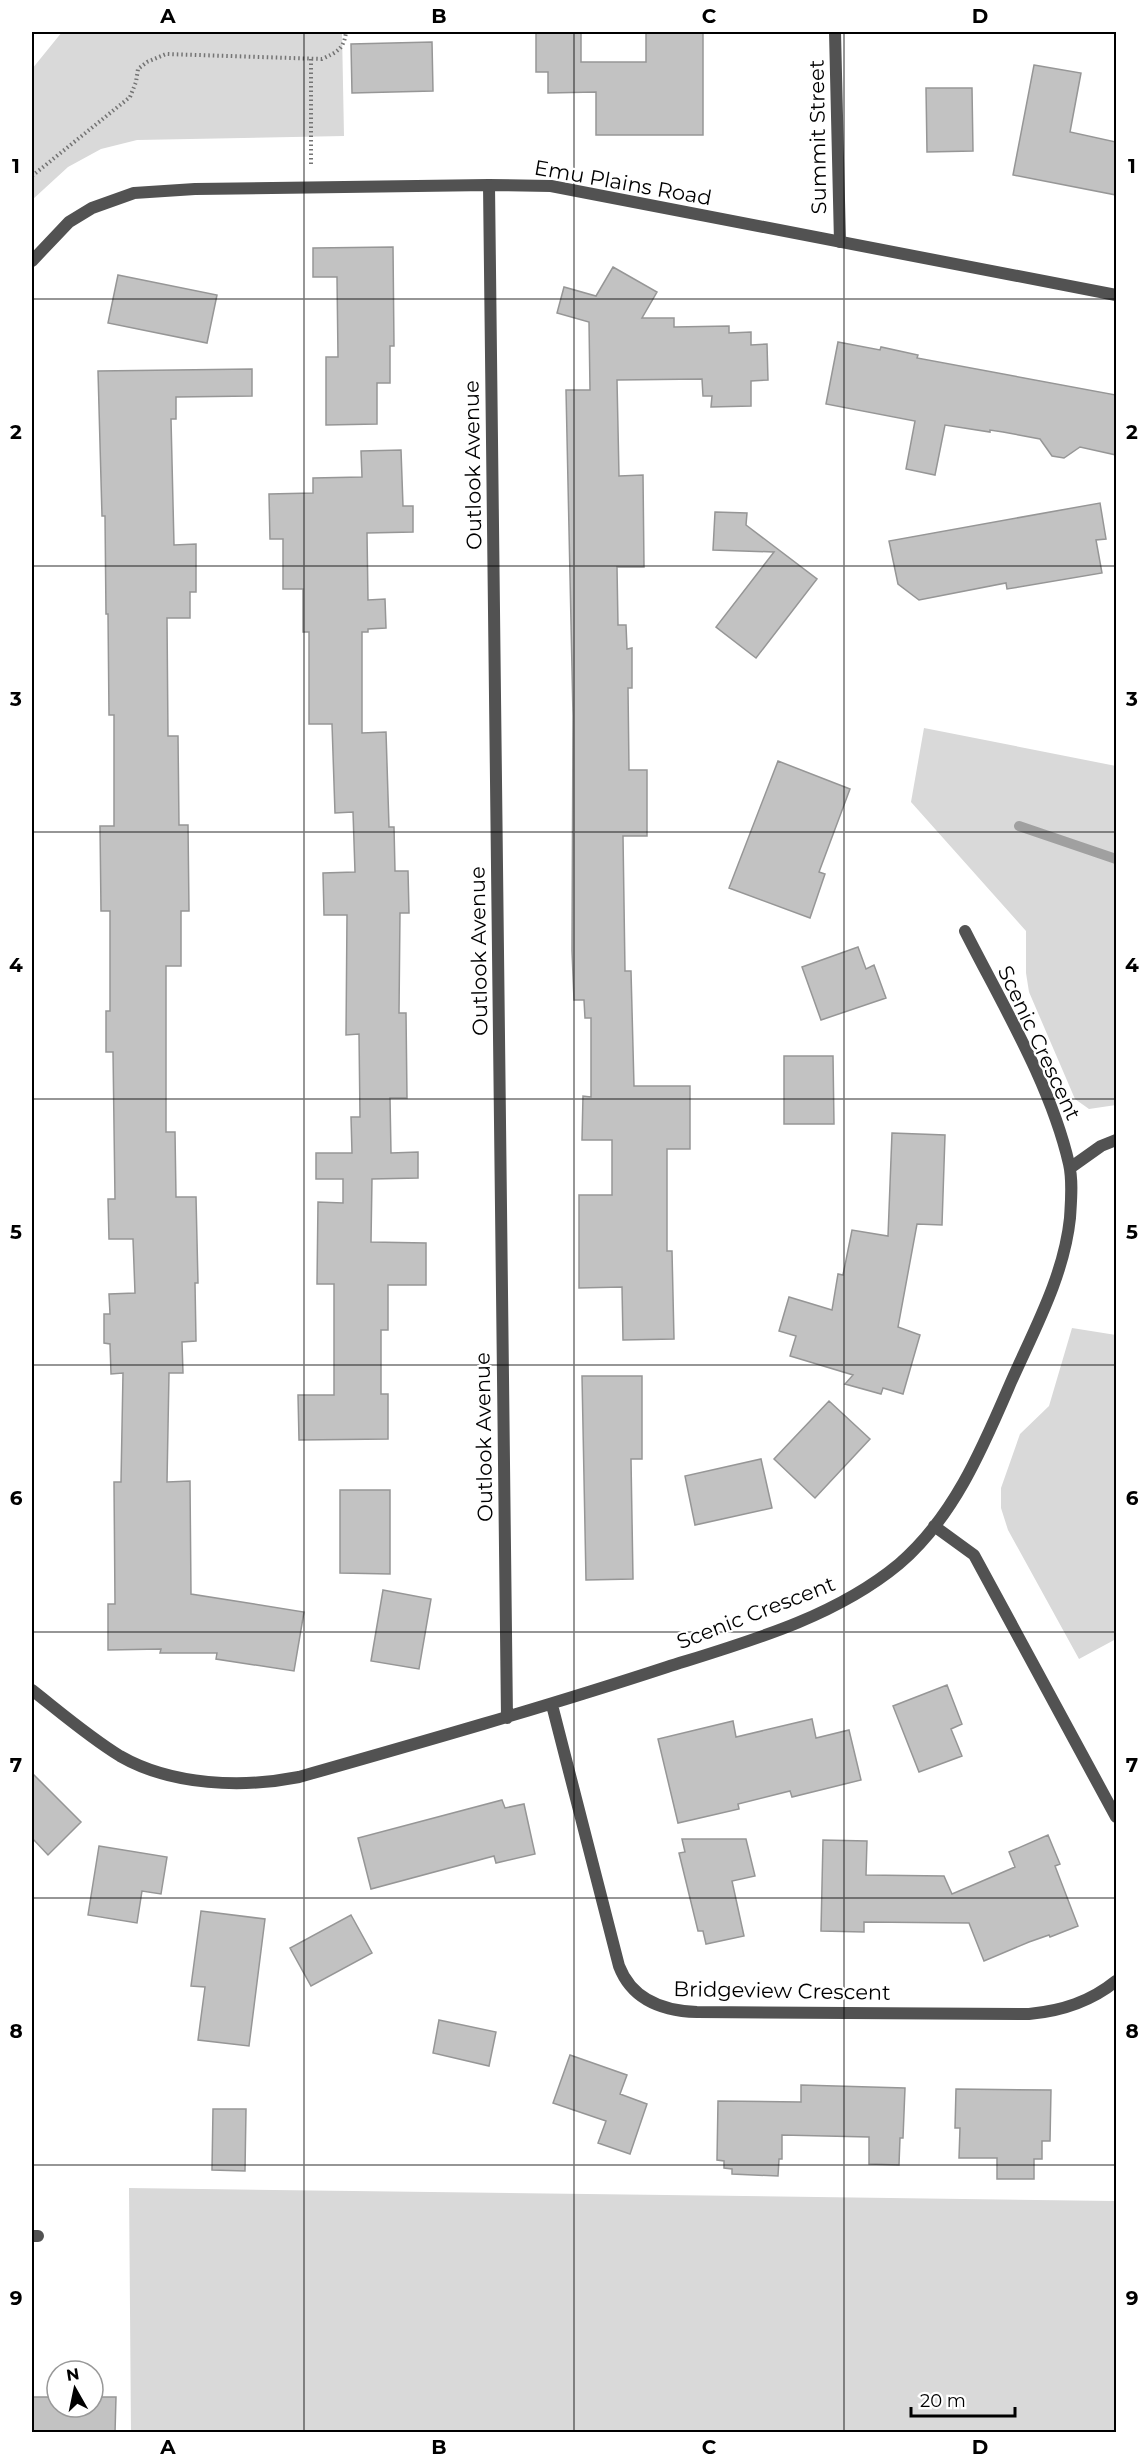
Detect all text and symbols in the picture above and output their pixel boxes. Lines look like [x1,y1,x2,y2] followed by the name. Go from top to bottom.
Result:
[159,4,176,28] text: A
[431,4,447,28] text: B
[702,4,717,28] text: C
[972,4,988,28] text: D
[804,60,831,215] street label: Summit Street
[12,154,20,178] text: 1
[1128,154,1136,178] text: 1
[532,155,714,210] street label: Emu Plains Road
[459,380,486,550] street label: Outlook Avenue
[10,420,22,444] text: 2
[1126,420,1138,444] text: 2
[9,687,22,711] text: 3
[1125,687,1138,711] text: 3
[465,866,492,1036] street label: Outlook Avenue
[9,953,23,977] text: 4
[1125,953,1139,977] text: 4
[993,962,1086,1124] street label: Scenic Crescent
[10,1220,22,1244] text: 5
[1126,1220,1138,1244] text: 5
[470,1352,497,1522] street label: Outlook Avenue
[10,1486,23,1510] text: 6
[1126,1486,1139,1510] text: 6
[673,1571,838,1654] street label: Scenic Crescent
[10,1753,22,1777] text: 7
[1126,1753,1138,1777] text: 7
[673,1976,891,2005] street label: Bridgeview Crescent
[9,2019,23,2043] text: 8
[1125,2019,1139,2043] text: 8
[10,2286,22,2310] text: 9
[1126,2286,1138,2310] text: 9
[45,2359,105,2419] north arrow
[65,2364,81,2385] text: N
[911,2380,1014,2418] scale bar
[920,2390,966,2412] text: 20 m
[159,2435,176,2459] text: A
[431,2435,447,2459] text: B
[702,2435,717,2459] text: C
[972,2435,988,2459] text: D

